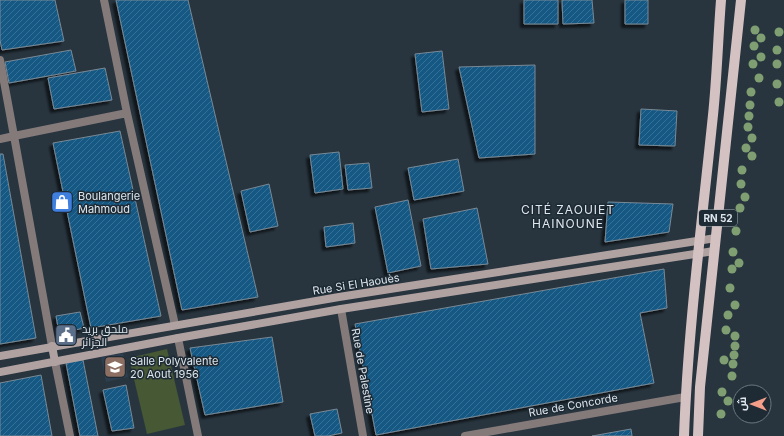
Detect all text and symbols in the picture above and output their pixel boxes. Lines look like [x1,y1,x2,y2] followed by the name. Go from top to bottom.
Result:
[49,189,75,215] shop icon: Boulangerie Mahmoud
[78,189,140,216] place label: Boulangerie Mahmoud
[521,202,615,231] district label: CITÉ ZAOUIET HAINOUNE
[699,210,737,226] road number: RN 52
[311,270,401,298] street label: Rue Si El Haouès
[53,322,79,348] public building icon: ملحق بريد الجزائر
[81,322,128,349] place label: ملحق بريد الجزائر
[349,327,377,415] street label: Rue de Palestine
[102,354,128,380] school or university icon: Salle Polyvalente 20 Aout 1956
[130,354,218,381] place label: Salle Polyvalente 20 Aout 1956
[732,384,772,424] north arrow
[527,390,619,420] street label: Rue de Concorde
[735,397,749,411] text: ش

